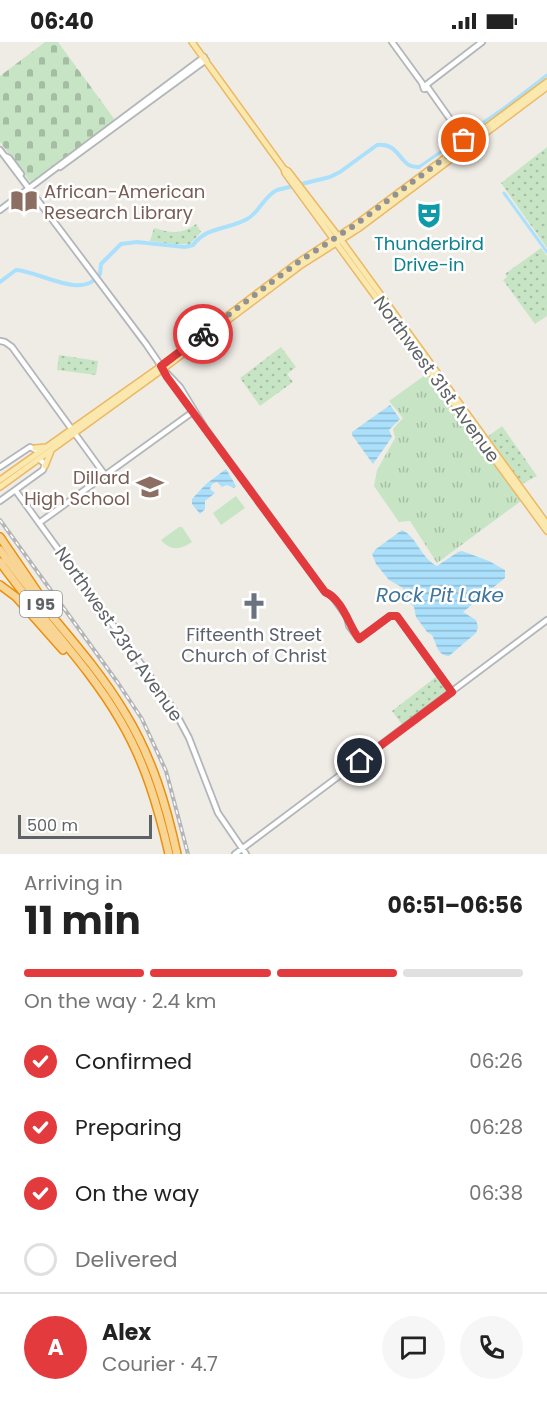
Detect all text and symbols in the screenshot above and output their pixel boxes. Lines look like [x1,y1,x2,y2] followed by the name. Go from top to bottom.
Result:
[30,6,94,37] text: 06:40
[438,114,489,165] pin
[447,123,480,156] icon: bag
[44,179,205,225] place label: African-American Research Library
[9,186,39,216] library icon: African-American Research Library
[414,200,444,230] theatre icon: Thunderbird Drive-in
[374,231,484,277] place label: Thunderbird Drive-in
[368,291,506,467] street label: Northwest 31st Avenue
[173,304,233,364] courier
[187,318,220,351] icon: bike
[24,465,130,511] place label: Dillard High School
[135,472,165,502] school or university icon: Dillard High School
[49,542,189,726] street label: Northwest 23rd Avenue
[376,581,504,609] water label: Rock Pit Lake
[20,591,62,617] road number: I 95
[239,591,269,621] church icon: Fifteenth Street Church of Christ
[181,622,327,668] place label: Fifteenth Street Church of Christ
[334,735,385,786] pin
[343,744,376,777] icon: home
[18,812,152,840] scale bar
[27,814,78,837] text: 500 m
[24,869,123,897] text: Arriving in
[388,890,523,921] text: 06:51–06:56
[24,893,141,948] text: 11 min
[24,987,216,1015] text: On the way · 2.4 km
[24,1045,57,1078] icon: check
[75,1046,192,1077] text: Confirmed
[469,1047,523,1075] text: 06:26
[24,1111,57,1144] icon: check
[75,1112,182,1143] text: Preparing
[469,1113,523,1141] text: 06:28
[24,1177,57,1210] icon: check
[75,1178,199,1209] text: On the way
[469,1179,523,1207] text: 06:38
[75,1244,178,1275] text: Delivered
[382,1316,445,1379] button: chat
[460,1316,523,1379] button: phone
[102,1317,151,1348] text: Alex
[47,1332,64,1363] text: A
[102,1350,218,1378] text: Courier · 4.7

